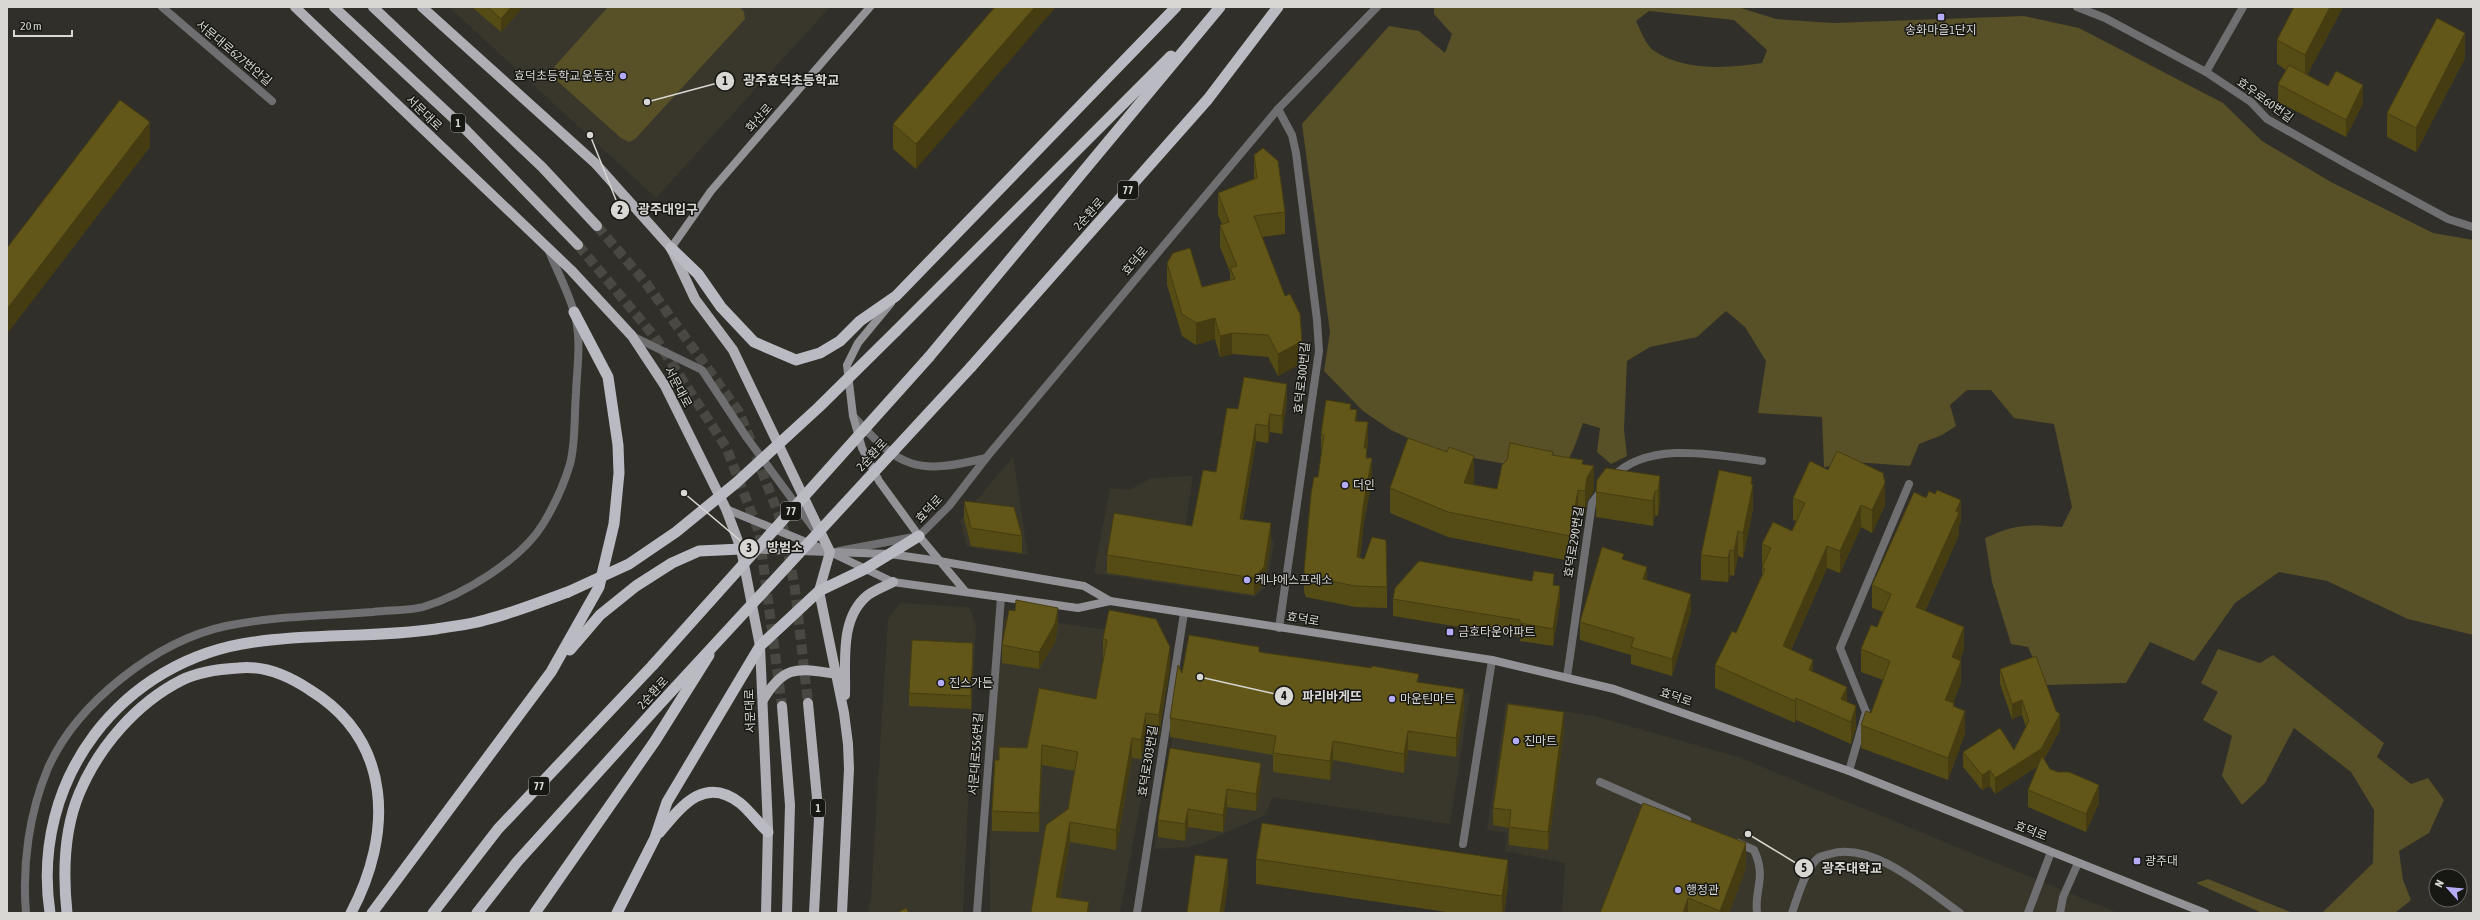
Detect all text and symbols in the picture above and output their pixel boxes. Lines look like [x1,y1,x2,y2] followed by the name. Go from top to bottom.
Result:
[14,12,72,38] scale bar
[1936,12,1946,22] marker: 송화마을1단지
[193,17,275,89] street label: 서문대로627번안길
[20,19,42,33] text: 20 m
[1905,23,1977,37] place label: 송화마을1단지
[715,68,847,93] callout: 광주효덕초등학교
[514,69,615,83] place label: 효덕초등학교 운동장
[618,71,628,81] marker: 효덕초등학교 운동장
[743,73,839,88] text: 광주효덕초등학교
[722,74,728,88] text: 1
[2234,75,2296,125] street label: 효우로60번길
[403,93,445,133] street label: 서문대로
[743,101,775,135] street label: 화산로
[451,114,465,132] road number: 1
[1118,181,1138,199] road number: 77
[1071,195,1107,233] street label: 2순환로
[610,197,706,222] callout: 광주대입구
[638,202,698,217] text: 광주대입구
[617,203,623,217] text: 2
[1119,244,1151,278] street label: 효덕로
[1291,341,1313,415] street label: 효덕로300번길
[661,364,695,410] street label: 서문대로
[854,436,890,474] street label: 2순환로
[1353,478,1375,492] place label: 더인
[1340,480,1350,490] marker: 더인
[913,492,945,526] street label: 효덕로
[781,502,801,520] road number: 77
[1561,505,1587,579] street label: 효덕로290번길
[739,535,811,560] callout: 방범소
[767,540,803,555] text: 방범소
[746,541,752,555] text: 3
[1255,573,1332,587] place label: 케냐에스프레소
[1242,575,1252,585] marker: 케냐에스프레소
[1286,609,1320,629] street label: 효덕로
[1458,625,1535,639] place label: 금호타운아파트
[1445,627,1455,637] marker: 금호타운아파트
[635,674,671,712] street label: 2순환로
[949,676,993,690] place label: 진스가든
[936,678,946,688] marker: 진스가든
[1274,684,1370,709] callout: 파리바게뜨
[1658,685,1694,709] street label: 효덕로
[742,689,758,733] street label: 서문대로
[1280,689,1287,703] text: 4
[1302,689,1362,704] text: 파리바게뜨
[1400,692,1455,706] place label: 마운틴마트
[1387,694,1397,704] marker: 마운틴마트
[966,712,986,796] street label: 서문대로556번길
[1135,724,1161,798] street label: 효덕로303번길
[1524,734,1557,748] place label: 진마트
[1511,736,1521,746] marker: 진마트
[529,777,549,795] road number: 77
[811,799,825,817] road number: 1
[2013,819,2049,843] street label: 효덕로
[2145,854,2178,868] place label: 광주대
[1794,856,1890,881] callout: 광주대학교
[2132,856,2142,866] marker: 광주대
[1801,861,1807,875] text: 5
[1822,861,1882,876] text: 광주대학교
[2428,868,2468,908] north arrow
[2432,878,2446,889] text: N
[1686,883,1719,897] place label: 행정관
[1673,885,1683,895] marker: 행정관

